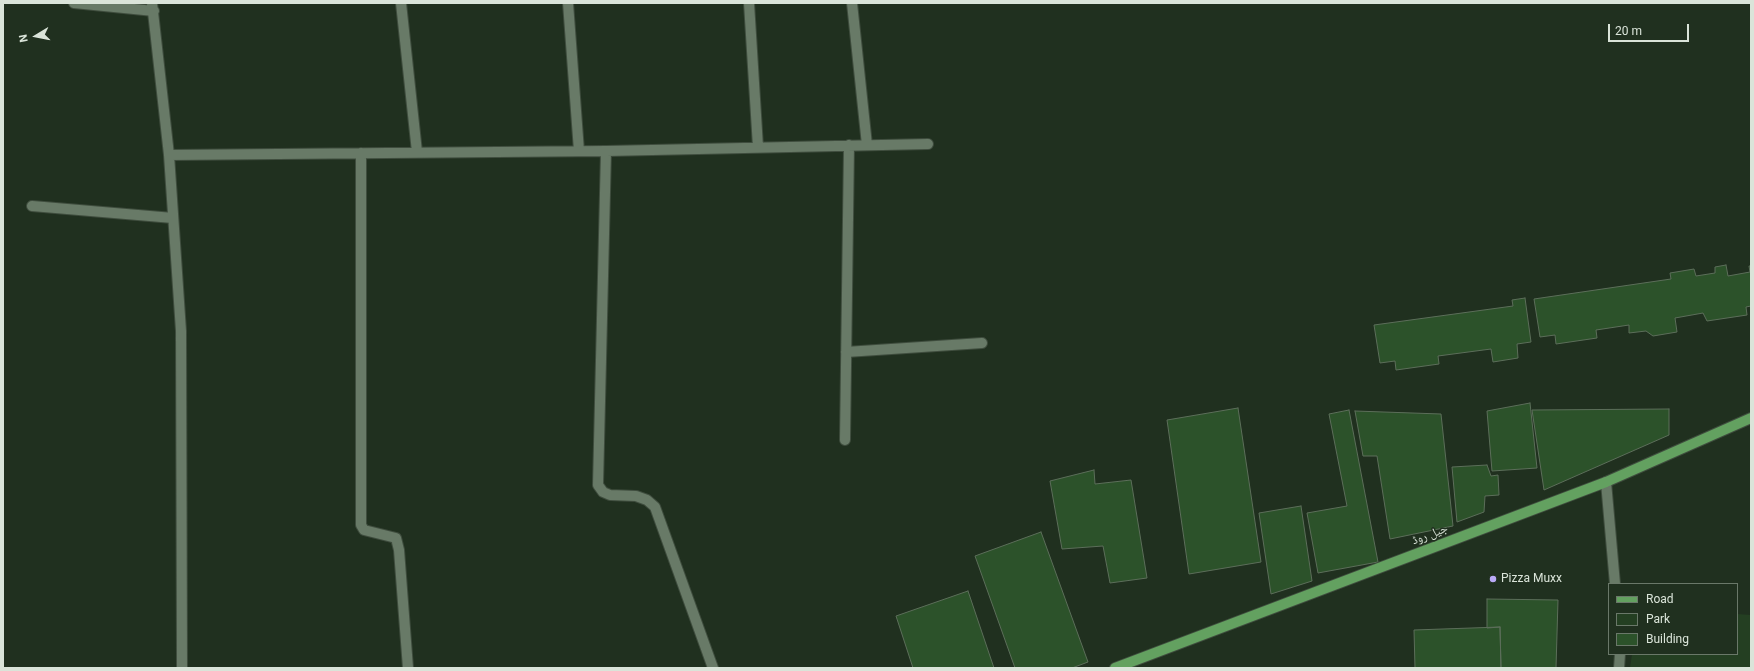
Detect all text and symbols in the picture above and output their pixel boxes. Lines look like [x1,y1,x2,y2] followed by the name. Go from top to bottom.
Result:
[16,16,56,56] north arrow
[1610,16,1691,42] scale bar
[1615,24,1642,38] text: 20 m
[17,33,31,43] text: N
[1410,522,1450,548] street label: جیل روڈ
[1501,572,1562,586] place label: Pizza Muxx
[1488,574,1498,584] marker: Pizza Muxx
[1608,583,1738,655] legend
[1646,592,1674,606] text: Road
[1646,612,1670,626] text: Park
[1646,632,1689,646] text: Building

